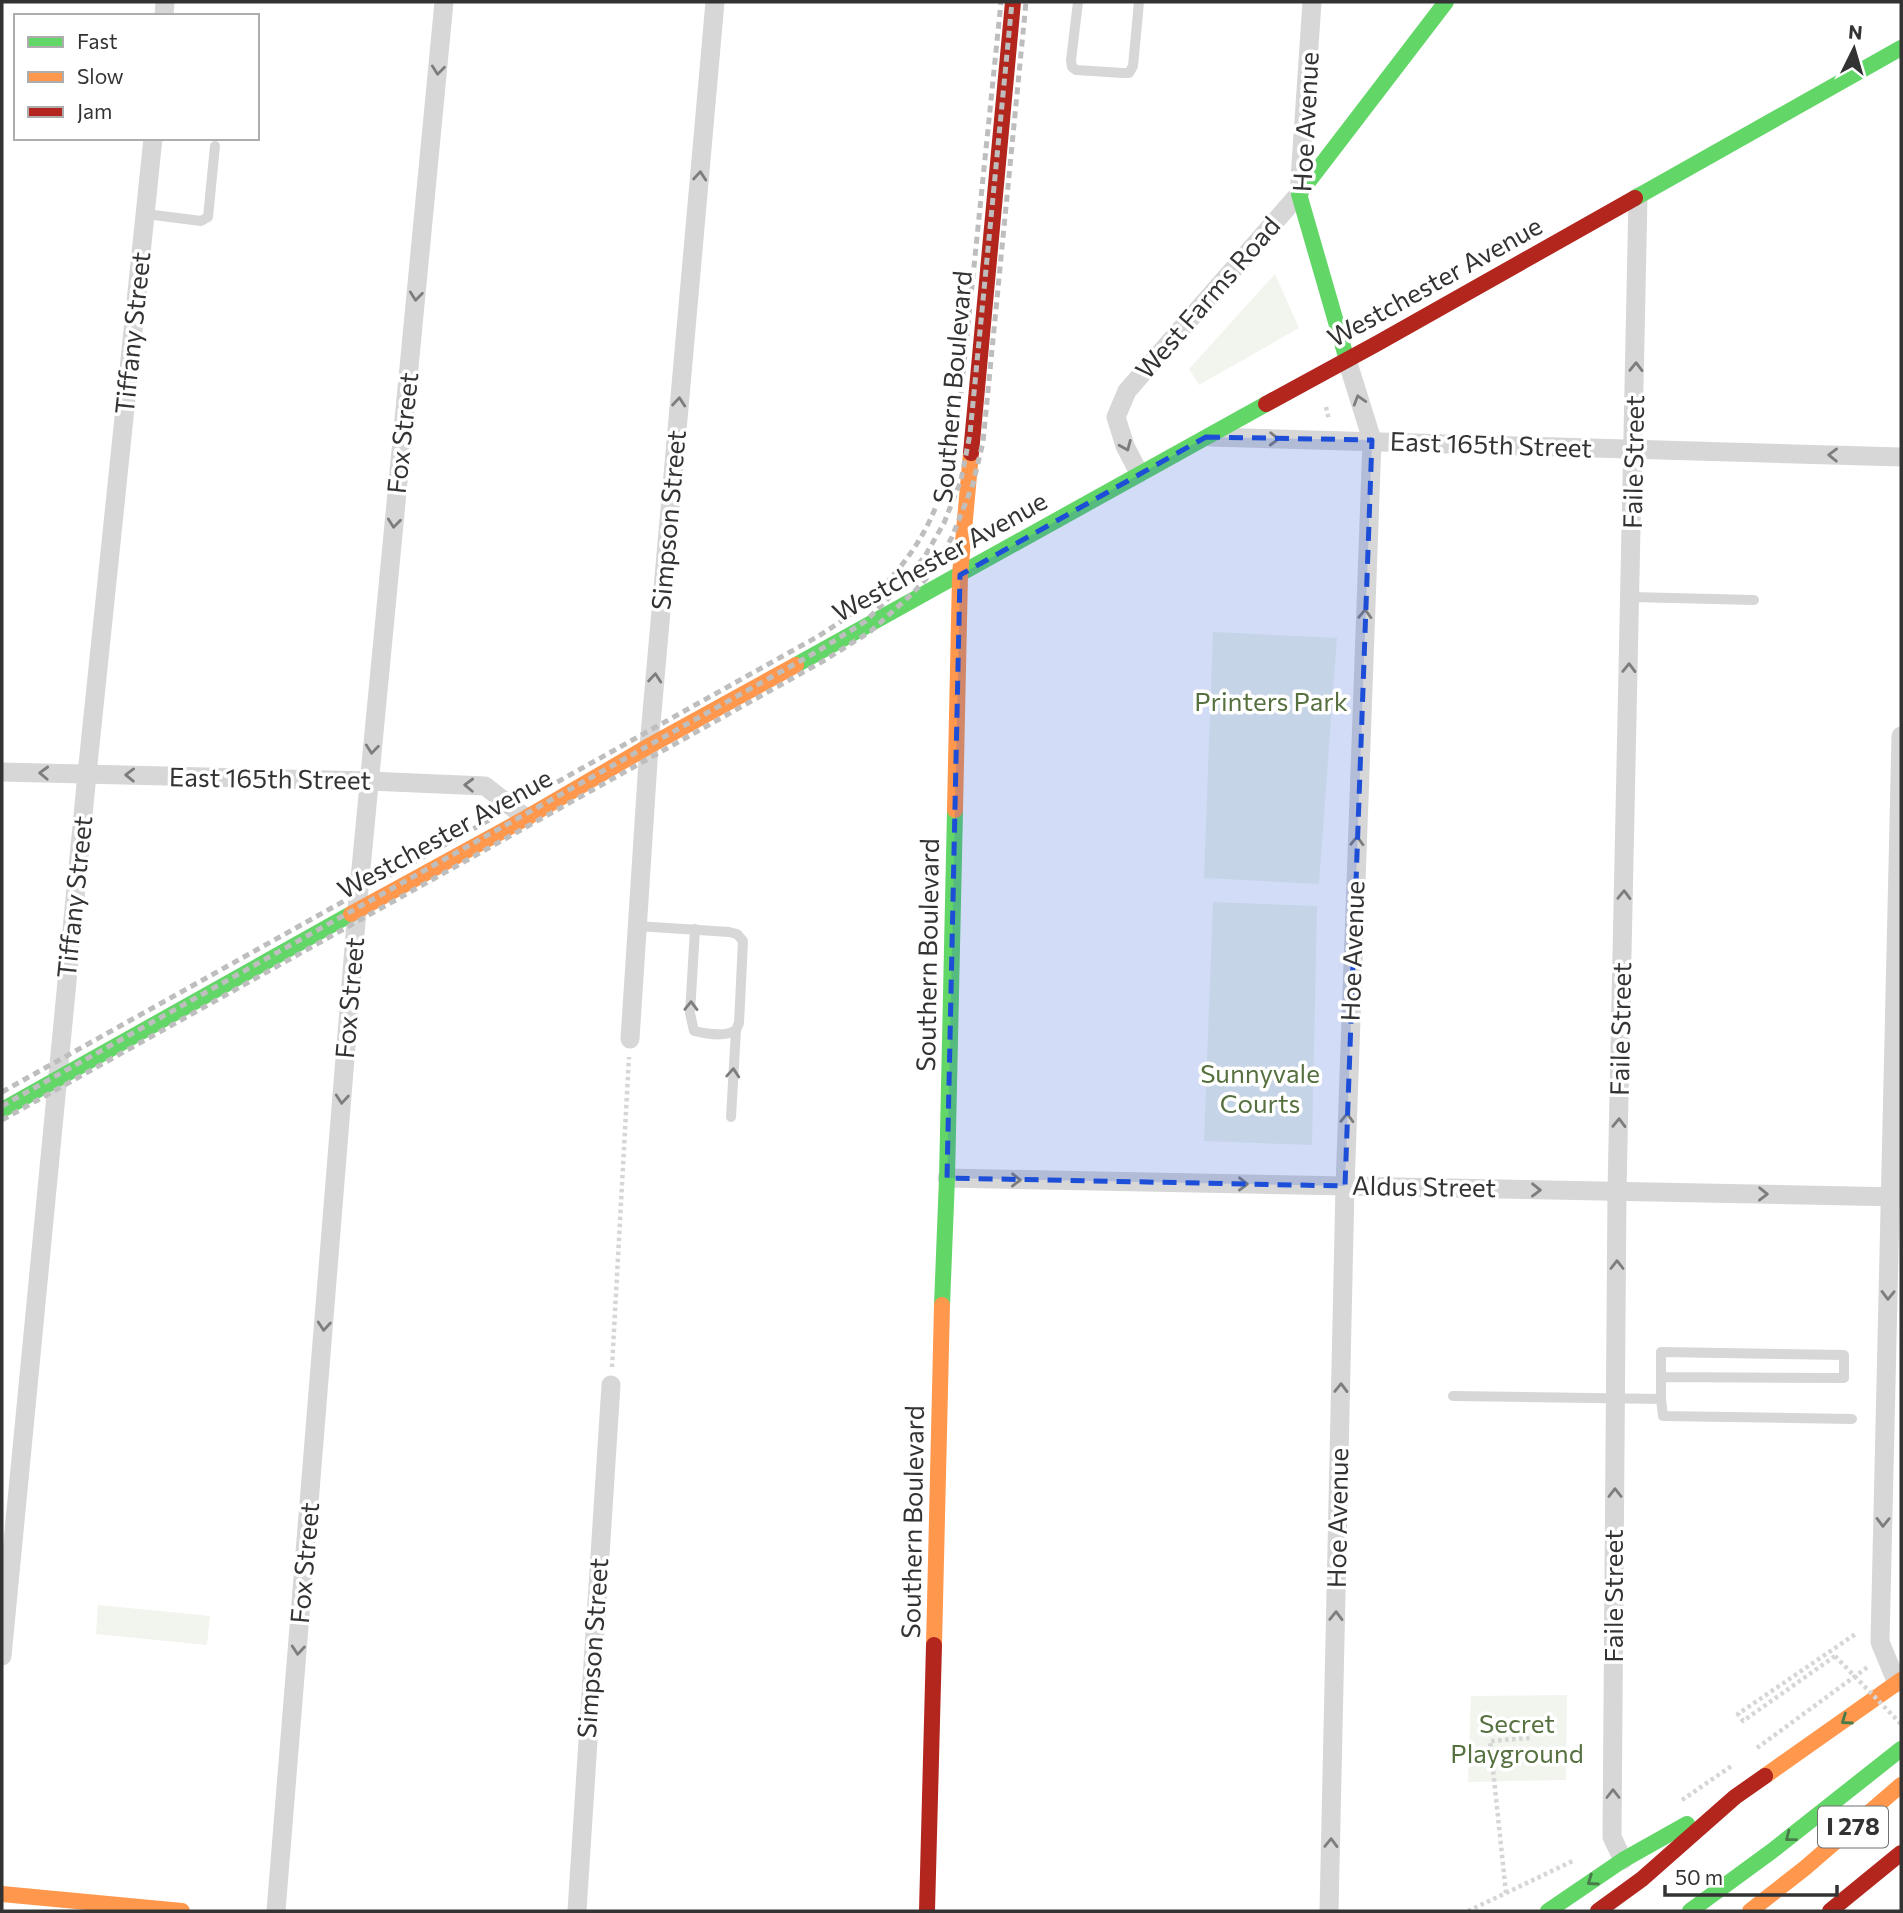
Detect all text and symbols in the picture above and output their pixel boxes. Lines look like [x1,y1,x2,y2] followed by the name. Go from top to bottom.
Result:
[14,14,259,140] legend
[1819,14,1889,84] north arrow
[1847,19,1864,44] text: N
[77,28,118,53] text: Fast
[1285,51,1324,193] street label: Hoe Avenue
[77,63,124,88] text: Slow
[431,64,446,75] one-way arrow
[77,98,112,123] text: Jam
[692,170,707,181] one-way arrow
[1322,209,1547,352] street label: Westchester Avenue
[1128,210,1286,384] street label: West Farms Road
[108,250,155,416] street label: Tiffany Street
[926,269,977,504] street label: Southern Boulevard
[409,291,424,302] one-way arrow
[1628,361,1643,372] one-way arrow
[380,371,423,495] street label: Fox Street
[1353,394,1368,406] one-way arrow
[1616,395,1649,529] street label: Faile Street
[672,396,687,408] one-way arrow
[1389,424,1593,463] street label: East 165th Street
[644,429,691,611] street label: Simpson Street
[1269,432,1280,447] one-way arrow
[1118,439,1132,451] one-way arrow
[1827,448,1838,463] one-way arrow
[827,484,1052,627] street label: Westchester Avenue
[387,517,402,528] one-way arrow
[1358,608,1373,619] one-way arrow
[1622,662,1637,673] one-way arrow
[647,672,662,683] one-way arrow
[1194,685,1348,716] park label: Printers Park
[365,743,380,755] one-way arrow
[169,760,371,795] street label: East 165th Street
[332,761,557,904] street label: Westchester Avenue
[39,765,49,781] one-way arrow
[124,768,135,783] one-way arrow
[463,778,474,793] one-way arrow
[50,814,97,980] street label: Tiffany Street
[1350,835,1365,846] one-way arrow
[909,838,944,1072] street label: Southern Boulevard
[1334,880,1369,1022] street label: Hoe Avenue
[1616,890,1632,900] one-way arrow
[328,936,369,1060] street label: Fox Street
[1603,962,1636,1096] street label: Faile Street
[683,1001,699,1011] one-way arrow
[1200,1057,1320,1118] park label: Sunnyvale Courts
[726,1068,741,1079] one-way arrow
[335,1094,350,1105] one-way arrow
[1340,1112,1355,1123] one-way arrow
[1611,1117,1627,1128] one-way arrow
[1352,1169,1496,1202] street label: Aldus Street
[1010,1172,1021,1187] one-way arrow
[1238,1176,1249,1192] one-way arrow
[1531,1182,1542,1197] one-way arrow
[1759,1186,1769,1202] one-way arrow
[1609,1259,1624,1270] one-way arrow
[1881,1289,1896,1300] one-way arrow
[317,1320,332,1331] one-way arrow
[1333,1382,1348,1393] one-way arrow
[894,1405,929,1639] street label: Southern Boulevard
[1320,1448,1353,1588] street label: Hoe Avenue
[1607,1487,1623,1497] one-way arrow
[283,1501,324,1625] street label: Fox Street
[1875,1517,1891,1528] one-way arrow
[1597,1529,1628,1663] street label: Faile Street
[570,1557,613,1739] street label: Simpson Street
[1328,1610,1343,1621] one-way arrow
[291,1645,306,1656] one-way arrow
[1450,1707,1584,1768] park label: Secret Playground
[1840,1712,1853,1725] one-way arrow
[1605,1788,1620,1799] one-way arrow
[1818,1806,1888,1848] road number: I 278
[1785,1828,1797,1841] one-way arrow
[1323,1837,1338,1848] one-way arrow
[1665,1854,1836,1898] scale bar
[1675,1864,1723,1889] text: 50 m
[1587,1873,1600,1885] one-way arrow

